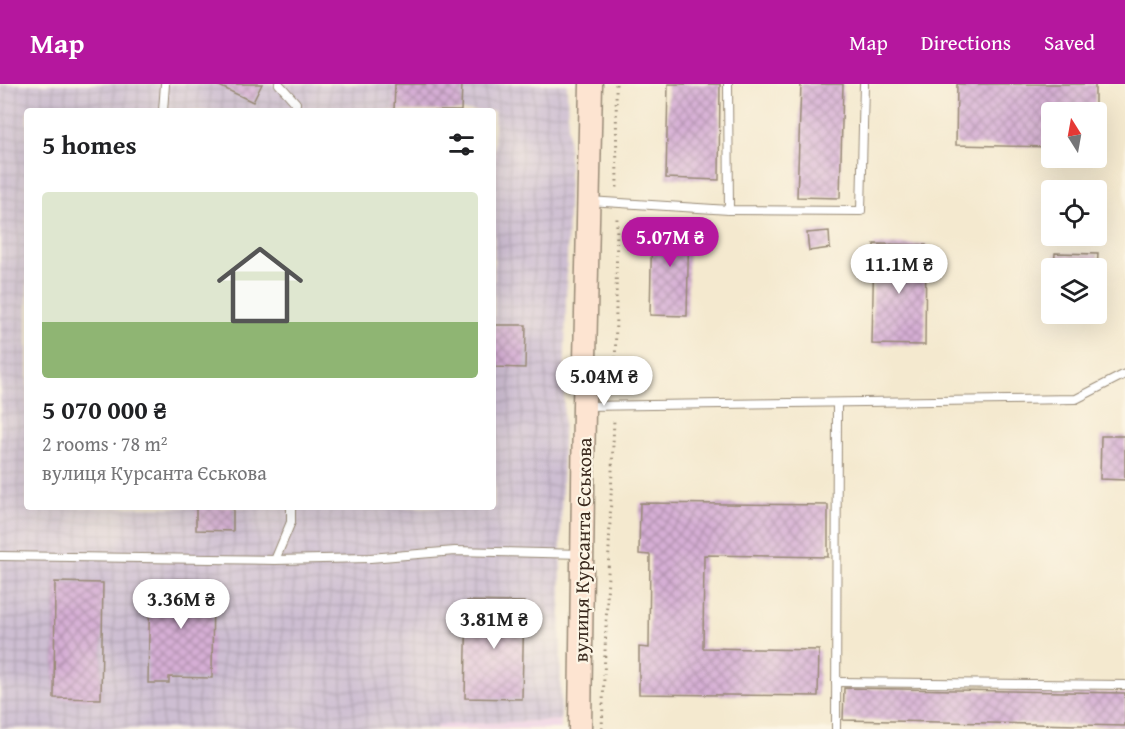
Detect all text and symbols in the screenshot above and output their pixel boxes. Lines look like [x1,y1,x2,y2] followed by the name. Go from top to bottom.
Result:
[30,22,84,63] text: Map
[849,27,888,58] text: Map
[921,27,1011,58] text: Directions
[1044,27,1095,58] text: Saved
[1041,102,1107,168] north arrow
[1041,102,1107,324] map controls
[42,125,137,164] text: 5 homes
[445,128,478,161] icon: filters
[1041,180,1107,246] button: locate
[615,217,725,268] pin: 5.07M ₴
[636,222,704,251] text: 5.07M ₴
[206,231,314,339] icon: home
[844,244,954,295] pin: 11.1M ₴
[865,249,933,278] text: 11.1M ₴
[1041,258,1107,324] button: layers
[549,356,659,407] pin: 5.04M ₴
[570,361,638,390] text: 5.04M ₴
[42,390,167,429] text: 5 070 000 ₴
[42,429,168,458] text: 2 rooms · 78 m²
[566,437,598,663] street label: вулиця Курсанта Єськова
[42,458,267,487] text: вулиця Курсанта Єськова
[126,579,236,630] pin: 3.36M ₴
[147,584,215,613] text: 3.36M ₴
[439,599,549,650] pin: 3.81M ₴
[460,604,528,633] text: 3.81M ₴

